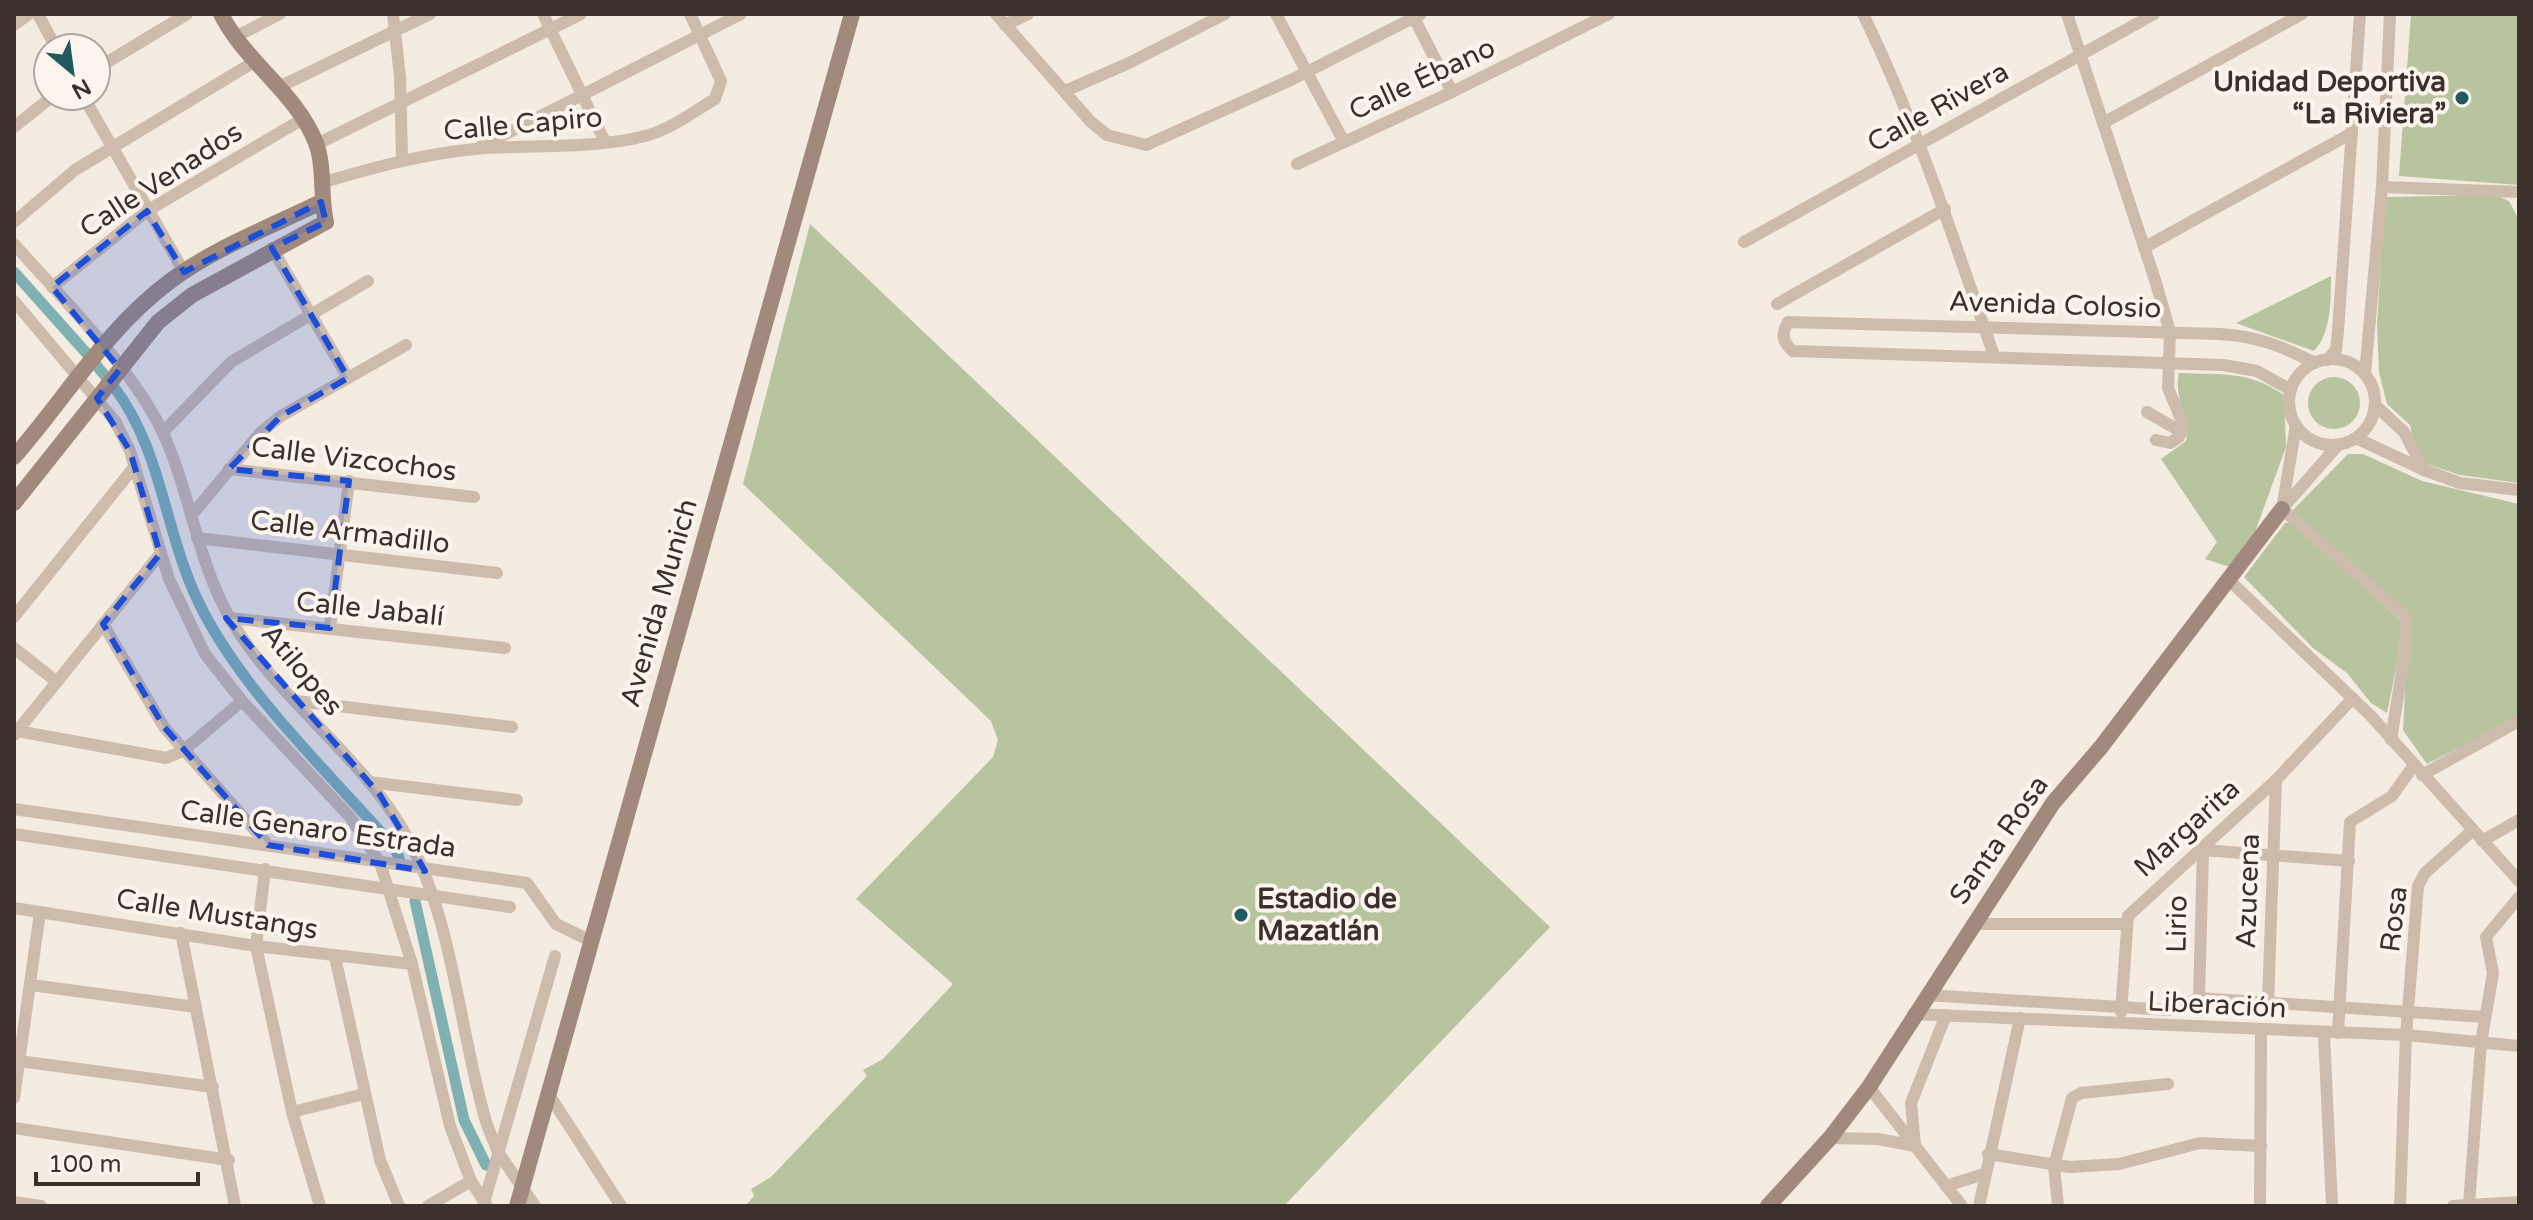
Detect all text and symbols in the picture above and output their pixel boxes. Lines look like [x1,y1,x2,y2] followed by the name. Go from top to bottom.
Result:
[1343,30,1501,128] street label: Calle Ébano
[32,32,112,112] north arrow
[1861,54,2015,160] street label: Calle Rivera
[2213,65,2446,131] place label: Unidad Deportiva “La Riviera”
[67,73,95,104] text: N
[2453,89,2471,107] marker: Unidad Deportiva “La Riviera”
[442,100,604,148] street label: Calle Capiro
[73,115,249,245] street label: Calle Venados
[1948,284,2162,326] street label: Avenida Colosio
[249,430,459,488] street label: Calle Vizcochos
[613,495,705,711] street label: Avenida Munich
[248,503,452,561] street label: Calle Armadillo
[294,584,446,634] street label: Calle Jabalí
[254,617,350,723] street label: Atilopes
[1942,769,2056,911] street label: Santa Rosa
[2127,772,2247,884] street label: Margarita
[178,793,458,865] street label: Calle Genaro Estrada
[2229,833,2267,949] street label: Azucena
[114,881,320,947] street label: Calle Mustangs
[1257,882,1397,948] place label: Estadio de Mazatlán
[2373,884,2415,954] street label: Rosa
[2159,895,2195,953] street label: Lirio
[1232,906,1250,924] marker: Estadio de Mazatlán
[2147,984,2287,1026] street label: Liberación
[36,1136,198,1186] scale bar
[48,1150,122,1179] text: 100 m

